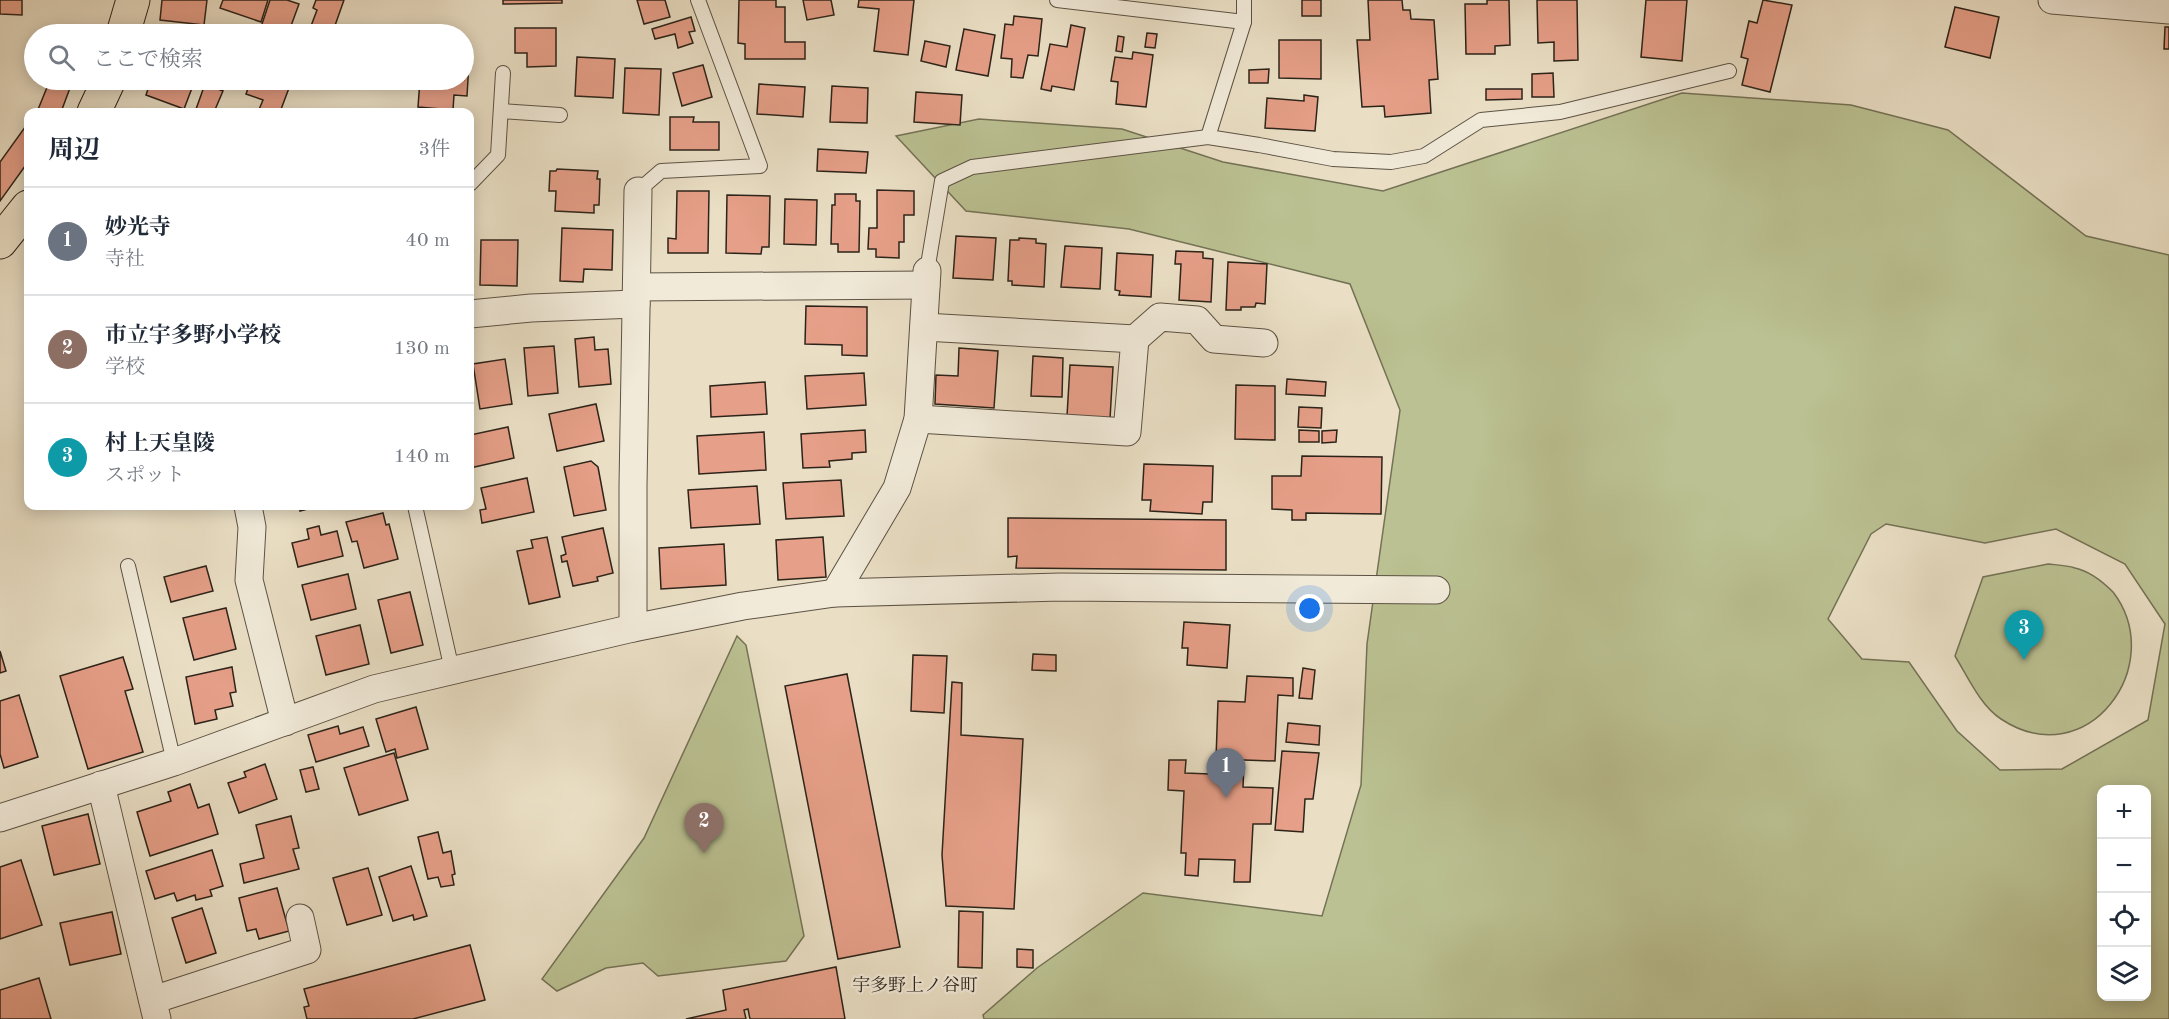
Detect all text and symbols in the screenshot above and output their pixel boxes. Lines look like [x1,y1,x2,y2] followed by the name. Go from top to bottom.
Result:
[24,24,474,90] search box
[45,41,78,74] icon: search
[93,49,203,71] text: ここで検索
[48,138,100,164] text: 周辺
[418,140,450,160] text: 3件
[105,217,171,239] text: 妙光寺
[62,231,73,251] text: 1
[405,231,450,251] text: 40 m
[105,250,145,270] text: 寺社
[105,325,281,347] text: 市立宇多野小学校
[62,339,73,359] text: 2
[394,339,450,359] text: 130 m
[105,358,145,378] text: 学校
[105,433,215,455] text: 村上天皇陵
[62,447,73,467] text: 3
[394,447,450,467] text: 140 m
[105,466,185,486] text: スポット
[1295,594,1324,623] your location
[2004,610,2044,660] pin: 3
[1206,748,1246,798] pin: 1
[2097,785,2151,1001] map controls
[2097,785,2151,839] button: +
[684,804,724,853] pin: 2
[2097,839,2151,893] button: −
[2097,893,2151,947] button: locate
[2097,947,2151,1001] button: layers
[852,975,978,995] district label: 宇多野上ノ谷町

